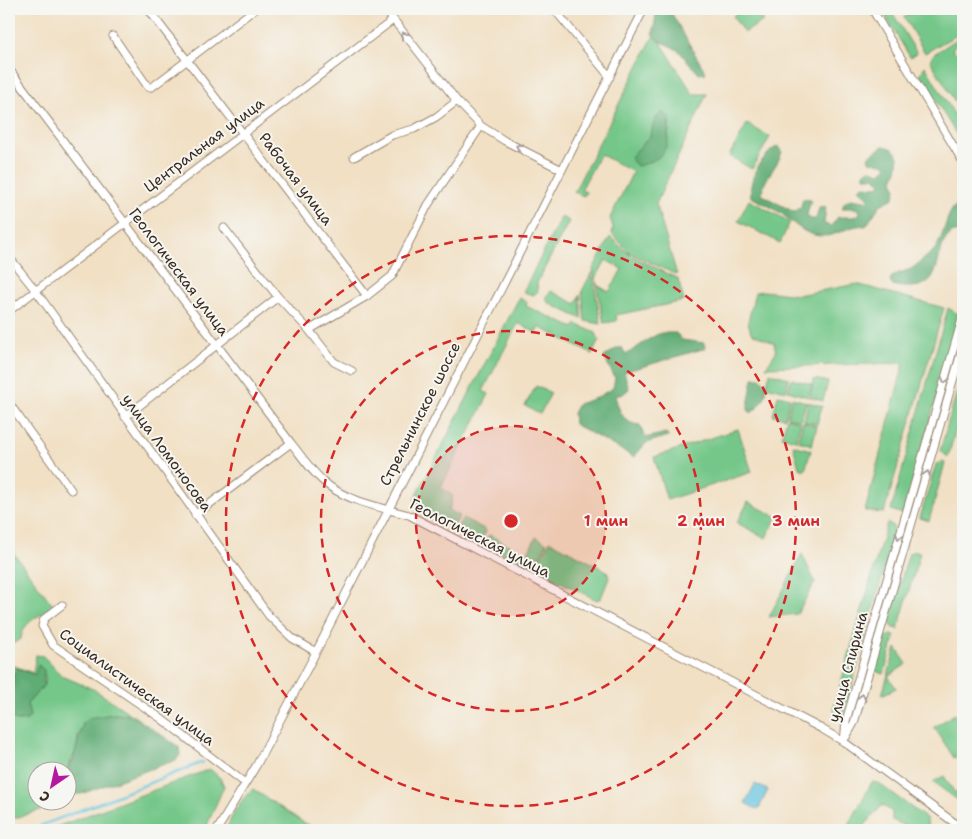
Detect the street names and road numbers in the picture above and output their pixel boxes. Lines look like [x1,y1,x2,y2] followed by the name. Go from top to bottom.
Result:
[140,93,269,197] street label: Центральная улица
[255,129,338,230] street label: Рабочая улица
[124,204,234,341] street label: Геологическая улица
[375,339,465,489] street label: Стрельнинское шоссе
[117,390,217,517] street label: улица Ломоносова
[406,494,554,582] street label: Геологическая улица
[824,609,873,725] street label: улица Спирина
[55,624,219,751] street label: Социалистическая улица

